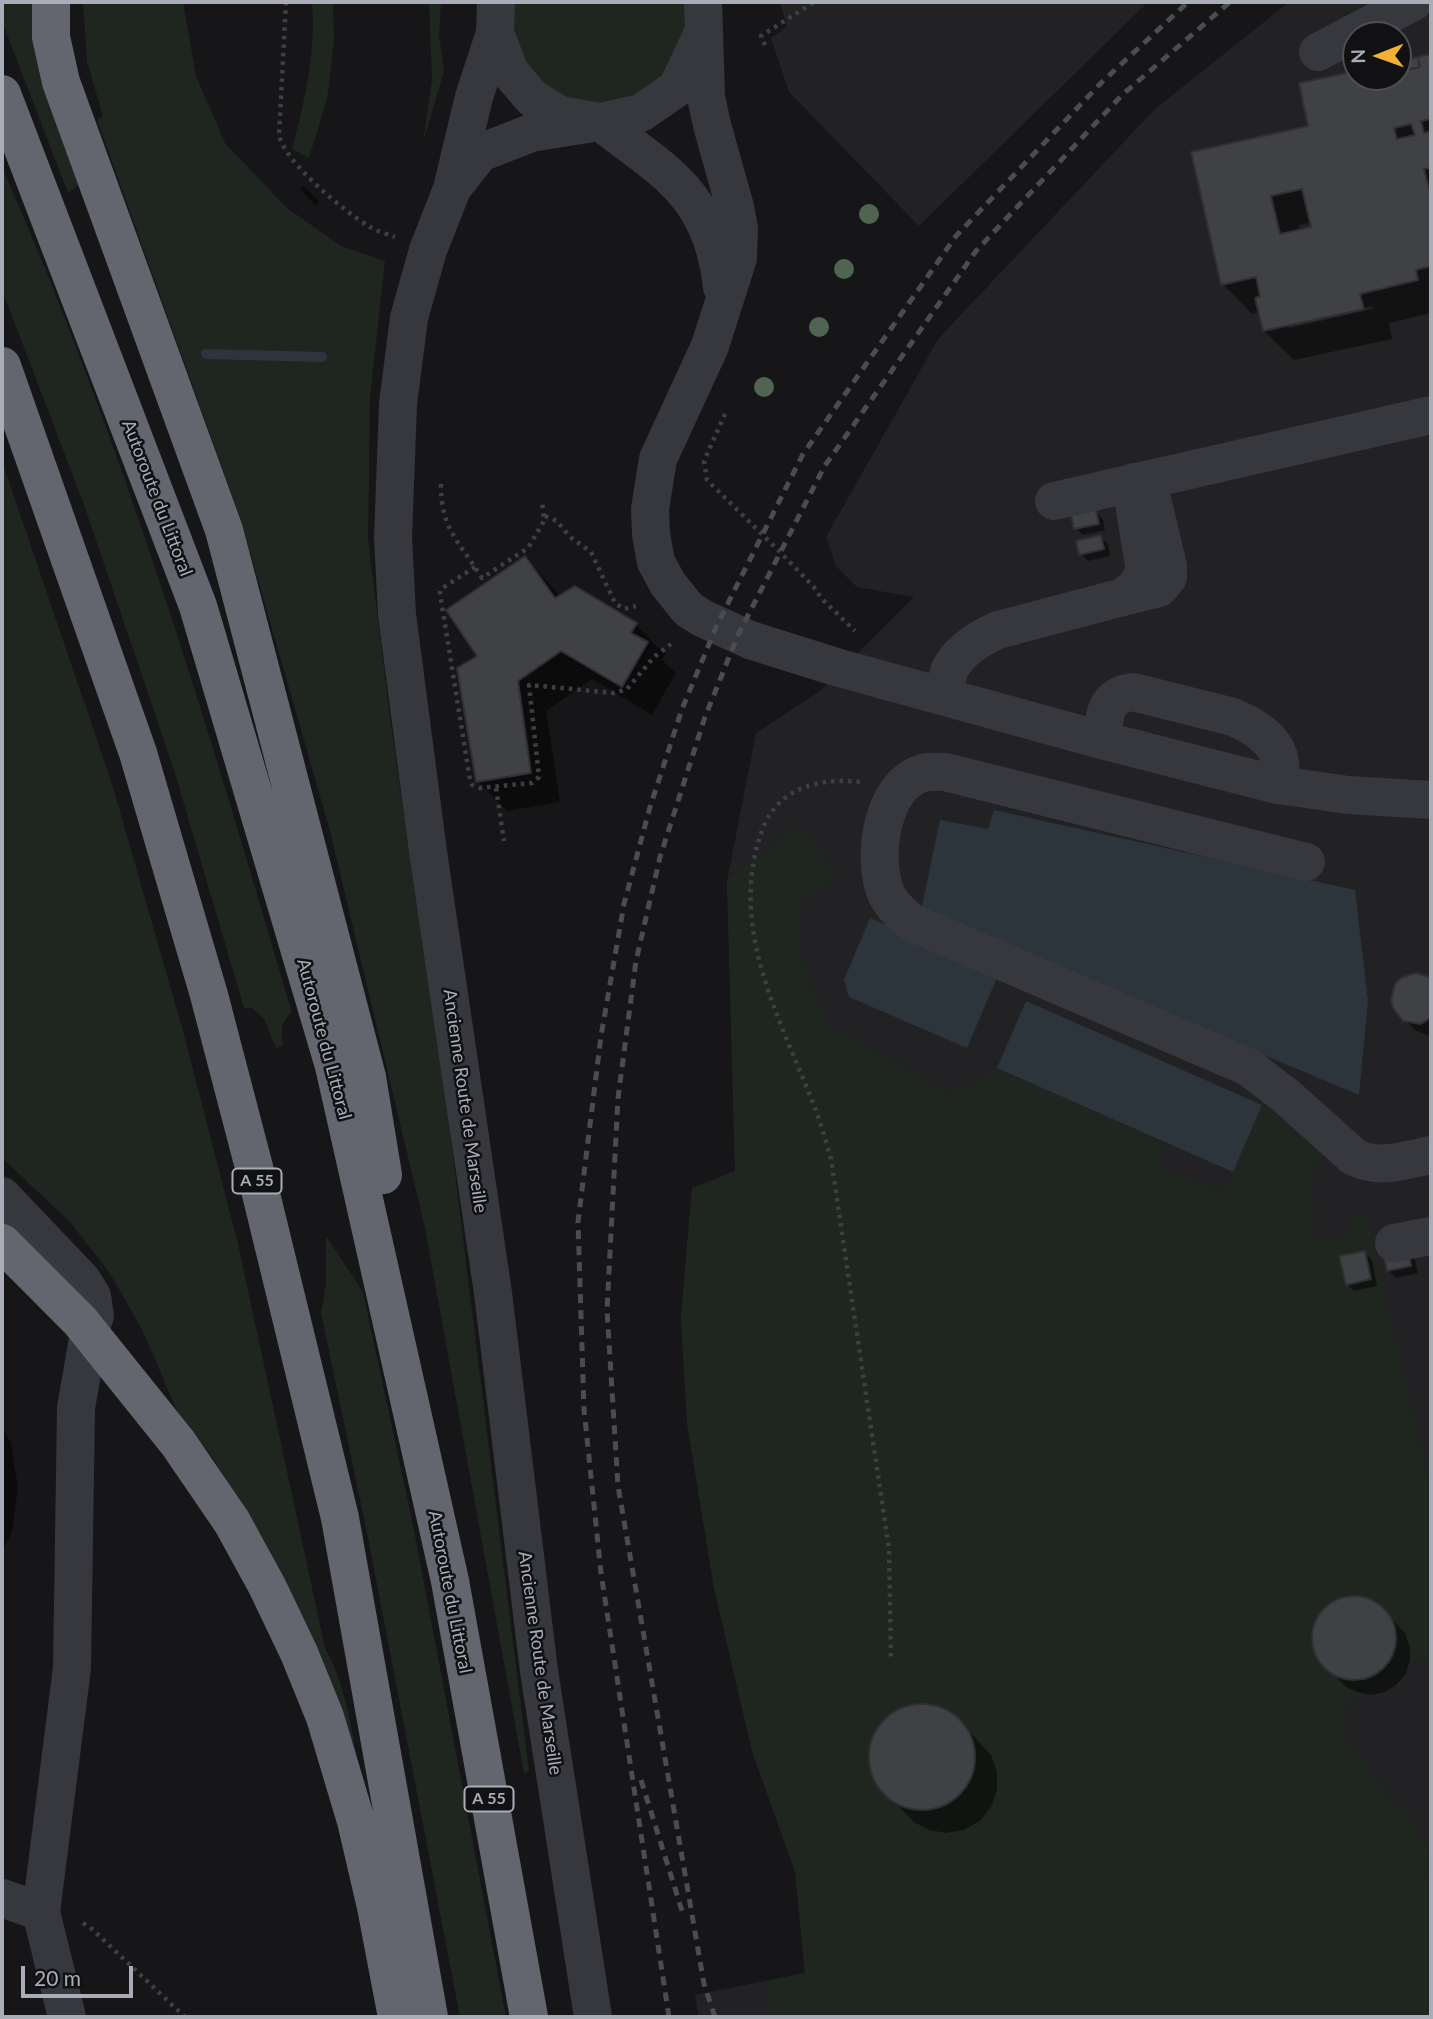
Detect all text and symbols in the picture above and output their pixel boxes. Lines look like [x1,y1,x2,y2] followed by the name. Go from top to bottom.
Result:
[1342,21,1412,91] north arrow
[1346,49,1369,64] text: N
[117,417,197,579] street label: Autoroute du Littoral
[292,956,356,1122] street label: Autoroute du Littoral
[439,988,491,1214] street label: Ancienne Route de Marseille
[232,1168,282,1194] road number: A 55
[424,1509,476,1675] street label: Autoroute du Littoral
[514,1550,566,1776] street label: Ancienne Route de Marseille
[464,1786,514,1812] road number: A 55
[24,1952,136,1996] scale bar
[34,1965,81,1990] text: 20 m

